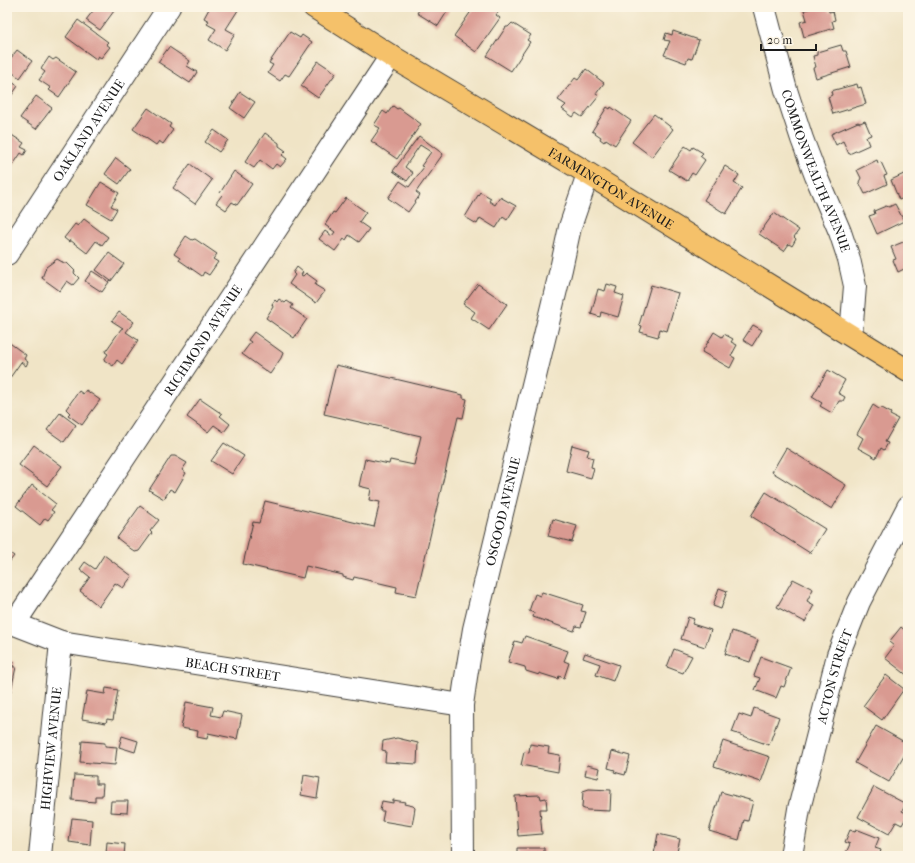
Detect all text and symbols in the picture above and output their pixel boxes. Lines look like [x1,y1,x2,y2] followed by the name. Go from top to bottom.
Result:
[761,26,816,52] scale bar
[767,33,792,47] text: 20 m
[50,77,128,184] street label: OAKLAND AVENUE
[778,88,853,254] street label: COMMONWEALTH AVENUE
[546,145,676,233] street label: FARMINGTON AVENUE
[161,282,245,398] street label: RICHMOND AVENUE
[483,456,523,567] street label: OSGOOD AVENUE
[814,627,856,726] street label: ACTON STREET
[184,655,282,684] street label: BEACH STREET
[38,686,65,811] street label: HIGHVIEW AVENUE

